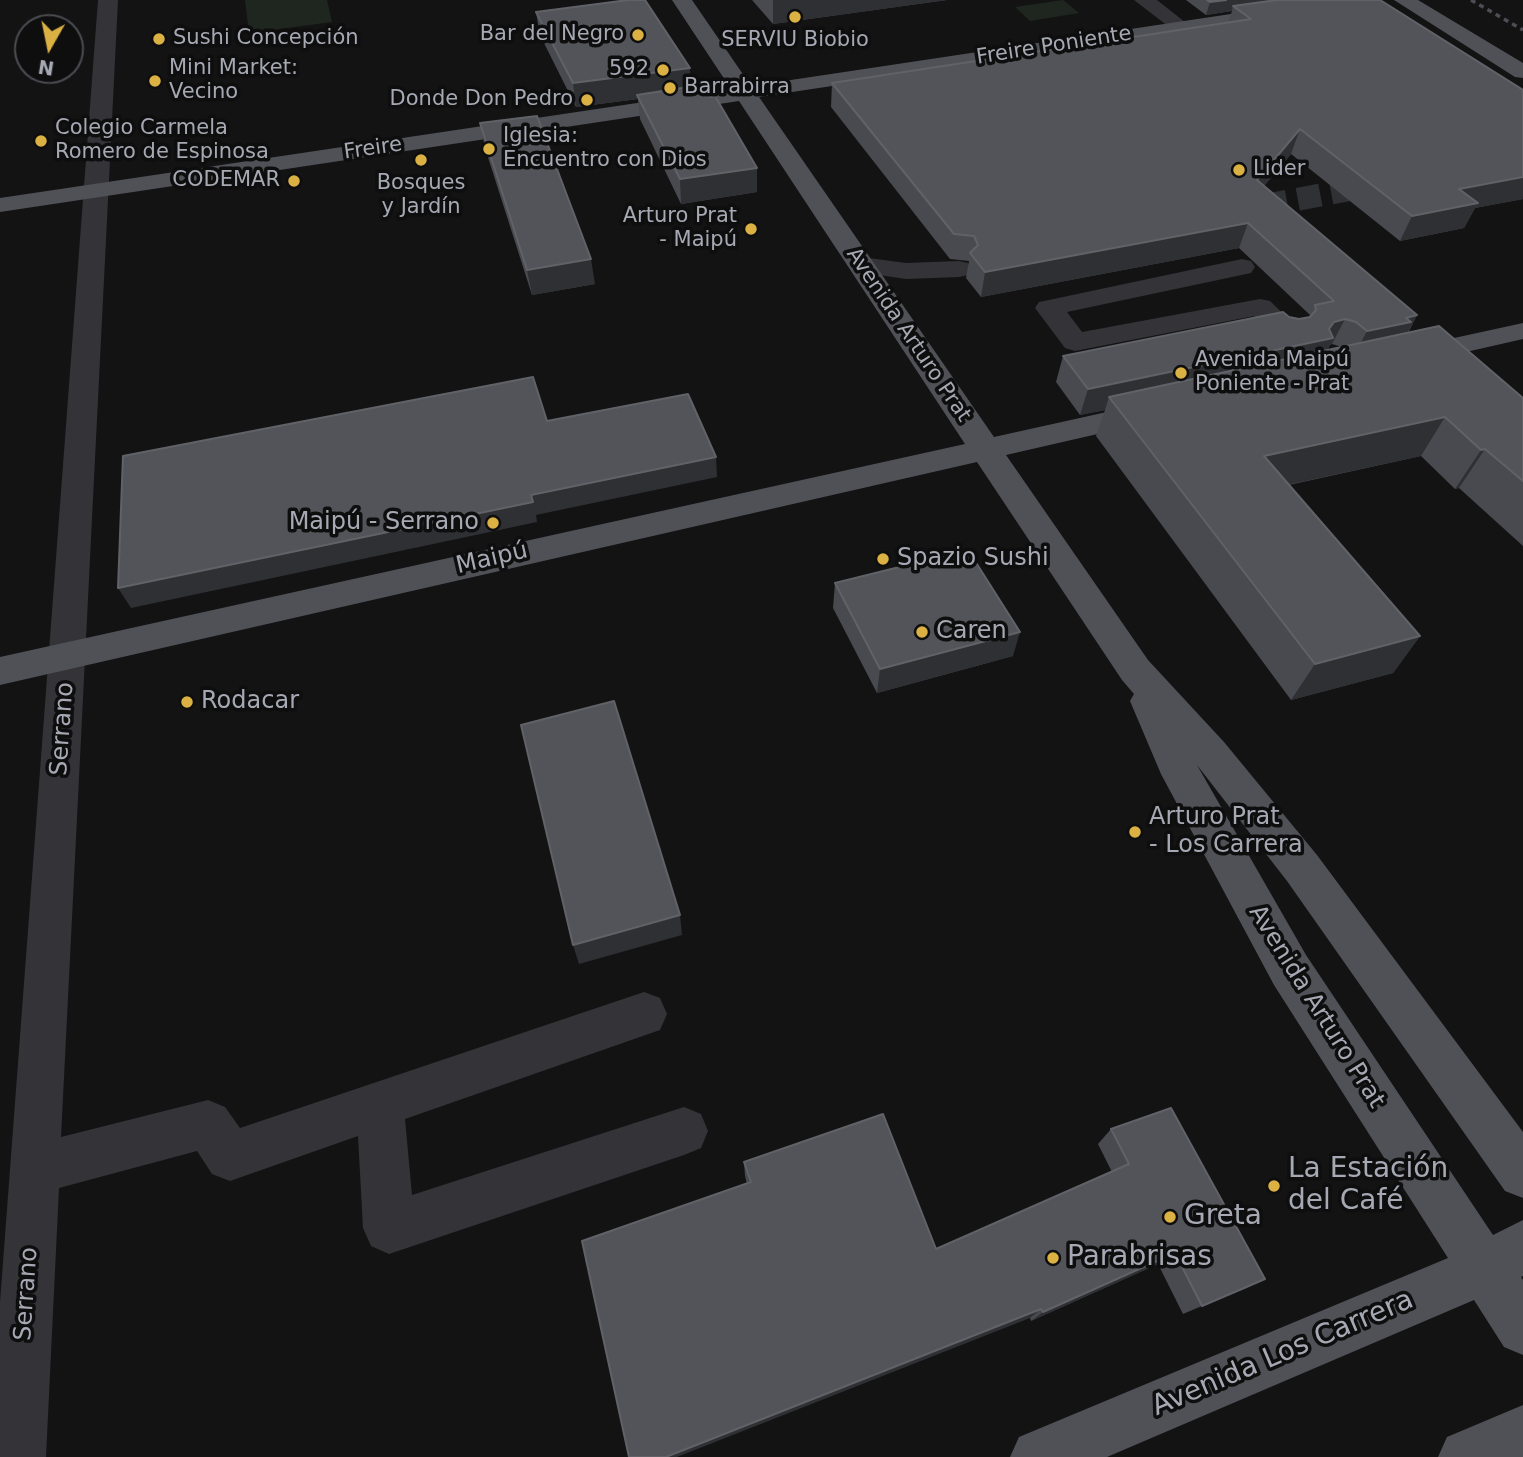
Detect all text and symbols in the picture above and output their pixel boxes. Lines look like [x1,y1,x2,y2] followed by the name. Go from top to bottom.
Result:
[787,9,803,25] marker: SERVIU Biobio
[14,14,84,84] north arrow
[975,21,1133,71] street label: Freire Poniente
[480,22,624,48] place label: Bar del Negro
[173,26,359,52] place label: Sushi Concepción
[630,27,646,43] marker: Bar del Negro
[721,28,869,54] place label: SERVIU Biobio
[151,31,167,47] marker: Sushi Concepción
[36,56,56,80] text: N
[169,56,298,106] place label: Mini Market: Vecino
[609,57,649,83] place label: 592
[655,62,671,78] marker: 592
[147,73,163,89] marker: Mini Market: Vecino
[684,75,790,101] place label: Barrabirra
[662,80,678,96] marker: Barrabirra
[390,87,573,113] place label: Donde Don Pedro
[579,92,595,108] marker: Donde Don Pedro
[55,116,269,166] place label: Colegio Carmela Romero de Espinosa
[503,124,707,174] place label: Iglesia: Encuentro con Dios
[342,132,404,166] street label: Freire
[33,133,49,149] marker: Colegio Carmela Romero de Espinosa
[481,141,497,157] marker: Iglesia: Encuentro con Dios
[413,152,429,168] marker: Bosques y Jardín
[1253,157,1305,183] place label: Lider
[1231,162,1247,178] marker: Lider
[172,168,280,194] place label: CODEMAR
[377,171,465,221] place label: Bosques y Jardín
[286,173,302,189] marker: CODEMAR
[623,204,737,254] place label: Arturo Prat - Maipú
[743,221,759,237] marker: Arturo Prat - Maipú
[840,243,976,427] street label: Avenida Arturo Prat
[1195,348,1349,398] place label: Avenida Maipú Poniente - Prat
[1173,365,1189,381] marker: Avenida Maipú Poniente - Prat
[289,509,479,537] place label: Maipú - Serrano
[485,515,501,531] marker: Maipú - Serrano
[453,537,531,581] street label: Maipú
[897,545,1049,573] place label: Spazio Sushi
[875,551,891,567] marker: Spazio Sushi
[936,618,1007,646] place label: Caren
[914,624,930,640] marker: Caren
[45,681,81,777] street label: Serrano
[201,688,299,716] place label: Rodacar
[179,694,195,710] marker: Rodacar
[1149,804,1303,860] place label: Arturo Prat - Los Carrera
[1127,824,1143,840] marker: Arturo Prat - Los Carrera
[1242,900,1390,1114] street label: Avenida Arturo Prat
[1288,1153,1448,1219] place label: La Estación del Café
[1266,1178,1282,1194] marker: La Estación del Café
[1184,1200,1262,1234] place label: Greta
[1162,1209,1178,1225] marker: Greta
[1067,1241,1212,1275] place label: Parabrisas
[9,1246,45,1342] street label: Serrano
[1045,1250,1061,1266] marker: Parabrisas
[1147,1284,1419,1424] street label: Avenida Los Carrera

